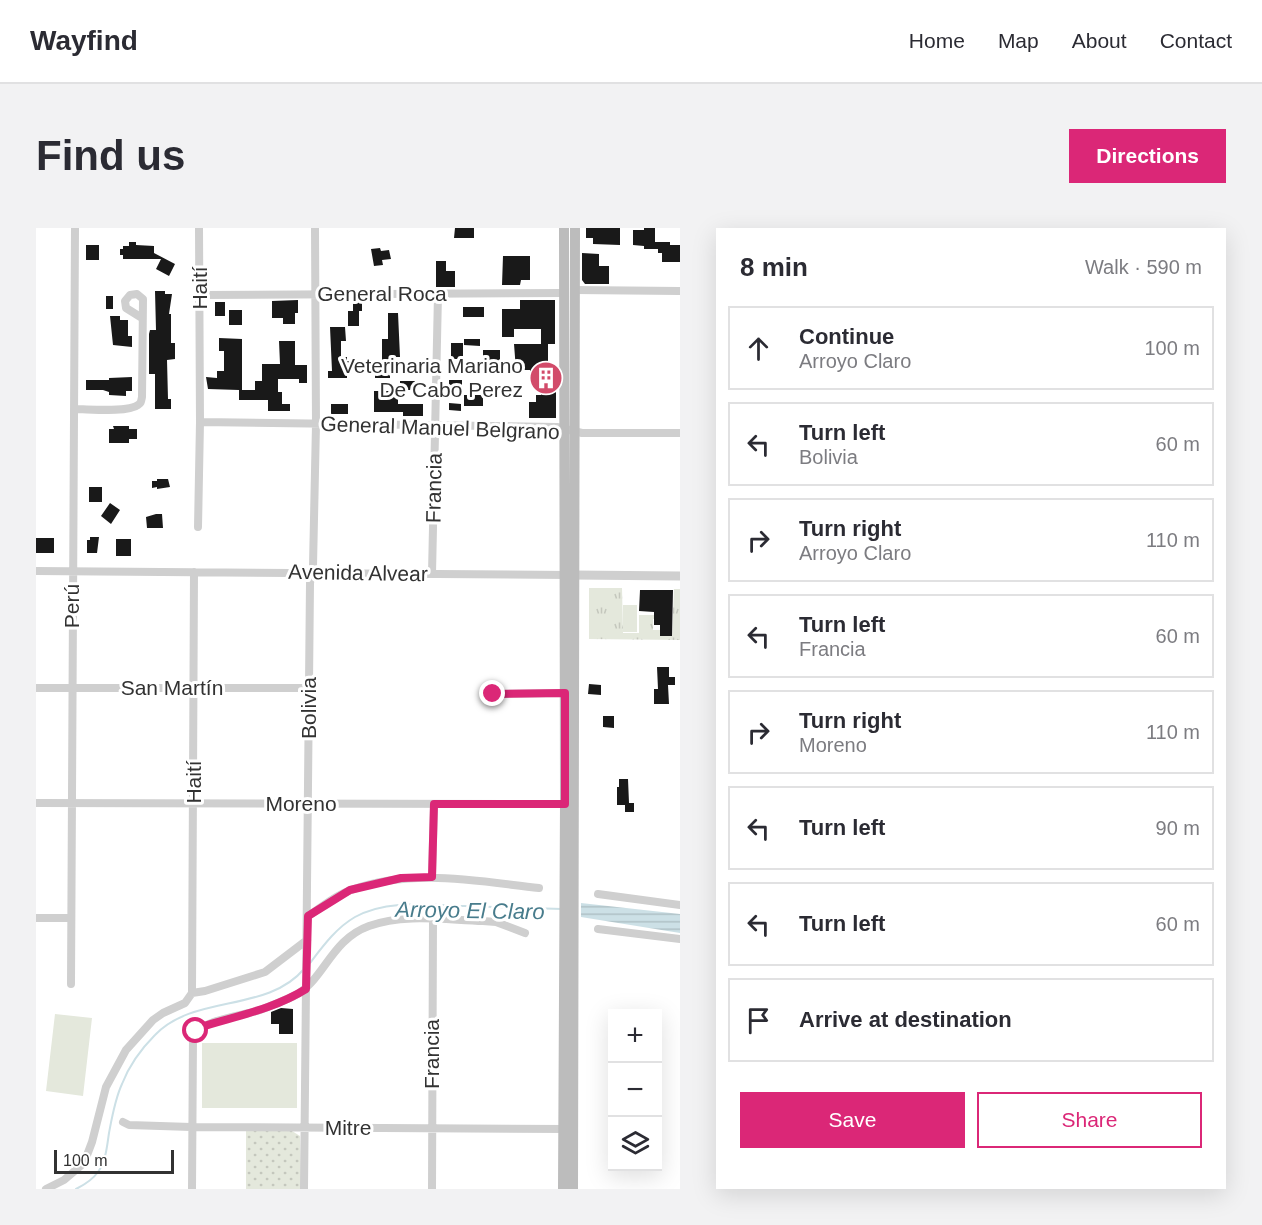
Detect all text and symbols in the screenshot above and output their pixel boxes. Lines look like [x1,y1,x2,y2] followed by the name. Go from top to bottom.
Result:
[30,25,138,56] text: Wayfind
[909,29,965,52] text: Home
[998,29,1039,52] text: Map
[1072,29,1127,52] text: About
[1160,29,1232,52] text: Contact
[1069,129,1226,183] button: Directions
[36,132,185,179] text: Find us
[740,252,808,282] text: 8 min
[1085,256,1202,278] text: Walk · 590 m
[188,266,211,310] street label: Haití
[317,282,447,305] street label: General Roca
[799,324,894,349] text: Continue
[742,332,775,365] icon: ahead
[1144,337,1200,359] text: 100 m
[799,350,911,372] text: Arroyo Claro
[341,354,523,401] place label: Veterinaria Mariano De Cabo Perez
[528,360,564,396] building icon: Veterinaria Mariano De Cabo Perez
[320,412,560,443] street label: General Manuel Belgrano
[799,420,885,445] text: Turn left
[742,428,775,461] icon: left
[1156,433,1200,455] text: 60 m
[799,446,858,468] text: Bolivia
[421,452,446,523] street label: Francia
[799,516,901,541] text: Turn right
[742,524,775,557] icon: right
[1146,529,1200,551] text: 110 m
[799,542,911,564] text: Arroyo Claro
[288,560,428,585] street label: Avenida Alvear
[60,584,83,628] street label: Perú
[799,612,885,637] text: Turn left
[742,620,775,653] icon: left
[1156,625,1200,647] text: 60 m
[799,638,866,660] text: Francia
[121,676,223,699] street label: San Martín
[297,677,320,739] street label: Bolivia
[479,680,505,706] route end
[799,708,901,733] text: Turn right
[742,716,775,749] icon: right
[1146,721,1200,743] text: 110 m
[799,734,867,756] text: Moreno
[182,760,205,804] street label: Haití
[265,792,337,815] street label: Moreno
[742,812,775,845] icon: left
[799,815,885,840] text: Turn left
[1156,817,1200,839] text: 90 m
[393,897,545,924] water label: Arroyo El Claro
[742,908,775,941] icon: left
[799,911,885,936] text: Turn left
[1156,913,1200,935] text: 60 m
[742,1004,775,1037] icon: arrive
[799,1007,1012,1032] text: Arrive at destination
[608,1009,662,1171] map controls
[608,1009,662,1063] button: +
[182,1017,208,1043] route start
[420,1019,443,1089] street label: Francia
[608,1063,662,1117] button: −
[740,1092,965,1148] button: Save
[977,1092,1202,1148] button: Share
[325,1116,371,1139] street label: Mitre
[608,1117,662,1171] button: layers
[54,1147,174,1174] scale bar
[63,1152,107,1169] text: 100 m

